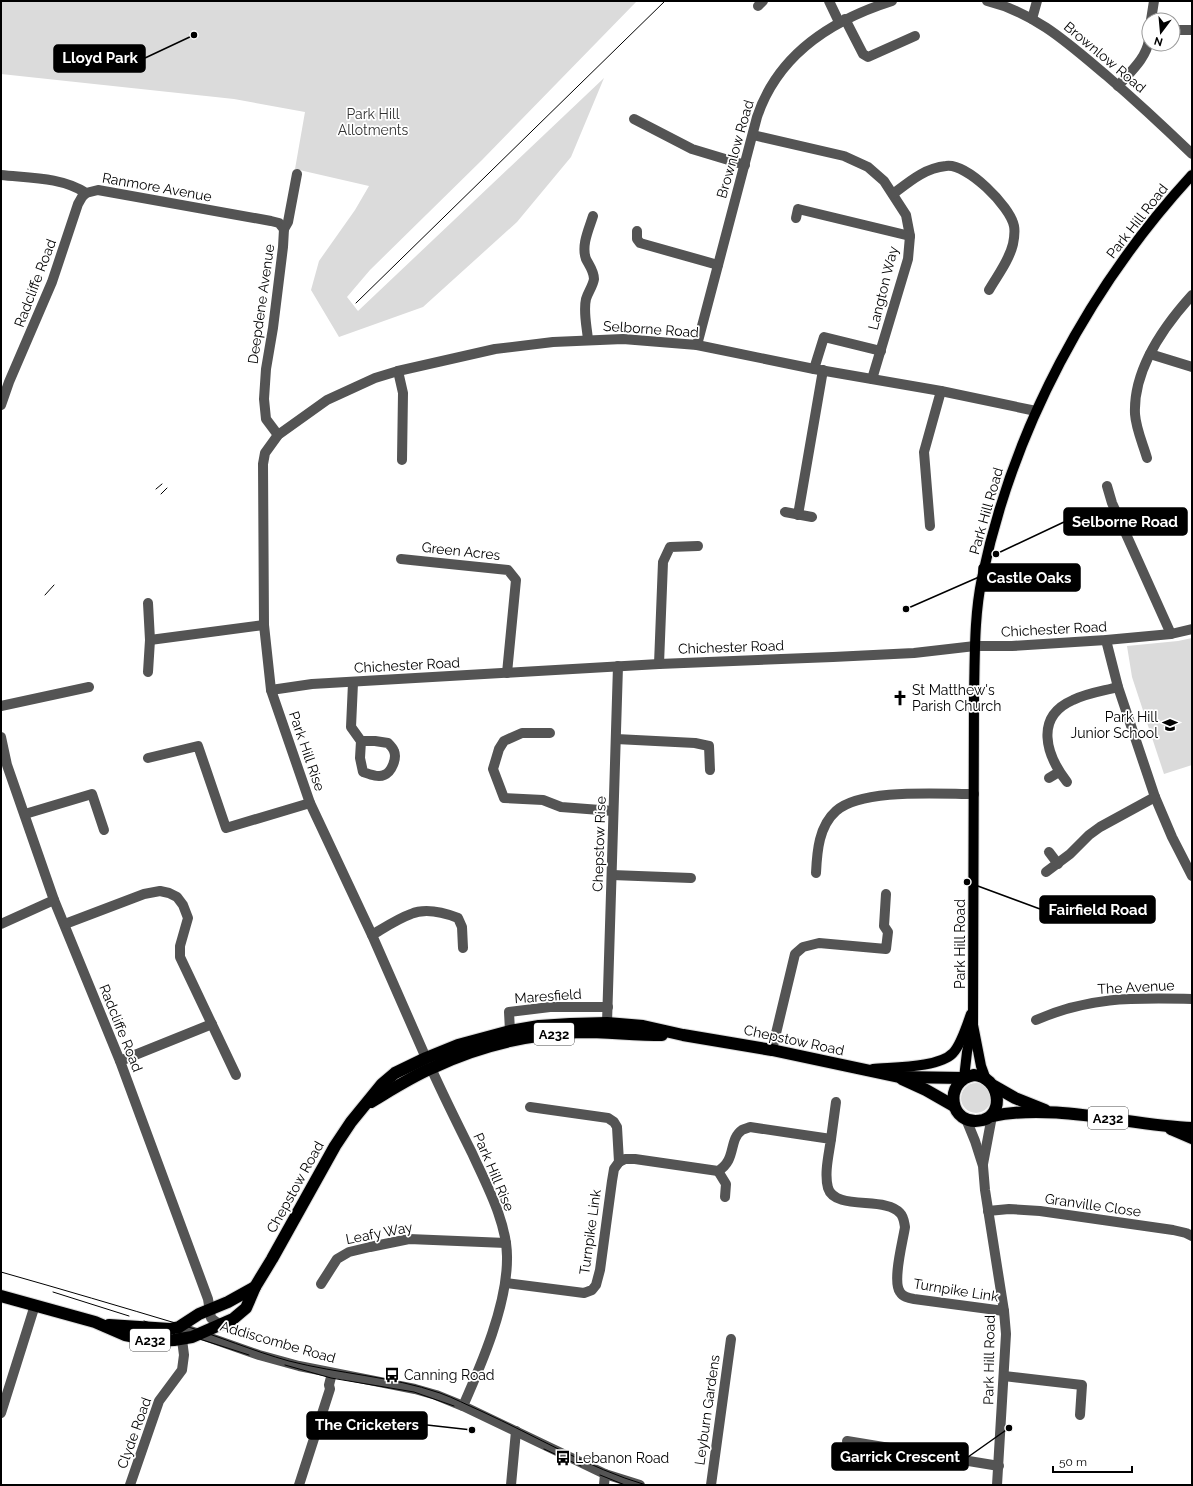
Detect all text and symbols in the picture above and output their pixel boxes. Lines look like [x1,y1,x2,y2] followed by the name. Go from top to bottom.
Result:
[1141,12,1181,52] north arrow
[1061,18,1149,96] street label: Brownlow Road
[1153,34,1164,49] text: N
[54,45,145,72] callout: Lloyd Park
[62,49,138,67] text: Lloyd Park
[713,98,757,200] street label: Brownlow Road
[338,106,409,138] park label: Park Hill Allotments
[101,169,213,205] street label: Ranmore Avenue
[1103,181,1171,261] street label: Park Hill Road
[11,237,59,329] street label: Radcliffe Road
[245,243,277,365] street label: Deepdene Avenue
[865,244,901,331] street label: Langton Way
[603,318,699,340] street label: Selborne Road
[966,466,1006,556] street label: Park Hill Road
[1064,508,1187,535] callout: Selborne Road
[1072,513,1178,531] text: Selborne Road
[421,539,501,563] street label: Green Acres
[979,564,1080,591] callout: Castle Oaks
[987,569,1071,587] text: Castle Oaks
[1001,618,1107,640] street label: Chichester Road
[678,637,784,657] street label: Chichester Road
[354,654,460,676] street label: Chichester Road
[912,682,1001,714] place label: St Matthew's Parish Church
[891,689,909,707] church icon: St Matthew's Parish Church
[286,709,328,793] street label: Park Hill Rise
[1071,709,1158,741] place label: Park Hill Junior School
[1161,716,1179,734] school or university icon: Park Hill Junior School
[589,796,609,892] street label: Chepstow Rise
[1040,896,1155,923] callout: Fairfield Road
[952,899,968,989] street label: Park Hill Road
[1049,901,1148,919] text: Fairfield Road
[1097,977,1175,997] street label: The Avenue
[96,982,146,1074] street label: Radcliffe Road
[514,986,582,1006] street label: Maresfield
[742,1022,846,1058] street label: Chepstow Road
[534,1023,574,1045] road number: A232
[1088,1107,1128,1129] road number: A232
[470,1130,518,1214] street label: Park Hill Rise
[263,1138,327,1236] street label: Chepstow Road
[576,1188,604,1276] street label: Turnpike Link
[1044,1190,1142,1220] street label: Granville Close
[344,1219,414,1247] street label: Leafy Way
[912,1275,1000,1305] street label: Turnpike Link
[980,1315,998,1405] street label: Park Hill Road
[218,1318,338,1366] street label: Addiscombe Road
[130,1329,170,1351] road number: A232
[691,1353,723,1466] street label: Leyburn Gardens
[383,1366,401,1384] bus stop icon: Canning Road
[404,1367,495,1383] place label: Canning Road
[114,1395,154,1471] street label: Clyde Road
[307,1412,427,1439] callout: The Cricketers
[315,1416,419,1434] text: The Cricketers
[832,1443,968,1470] callout: Garrick Crescent
[840,1448,960,1466] text: Garrick Crescent
[1053,1448,1132,1474] scale bar
[554,1449,572,1467] bus stop icon: Lebanon Road
[575,1450,669,1466] place label: Lebanon Road
[1059,1455,1087,1469] text: 50 m

